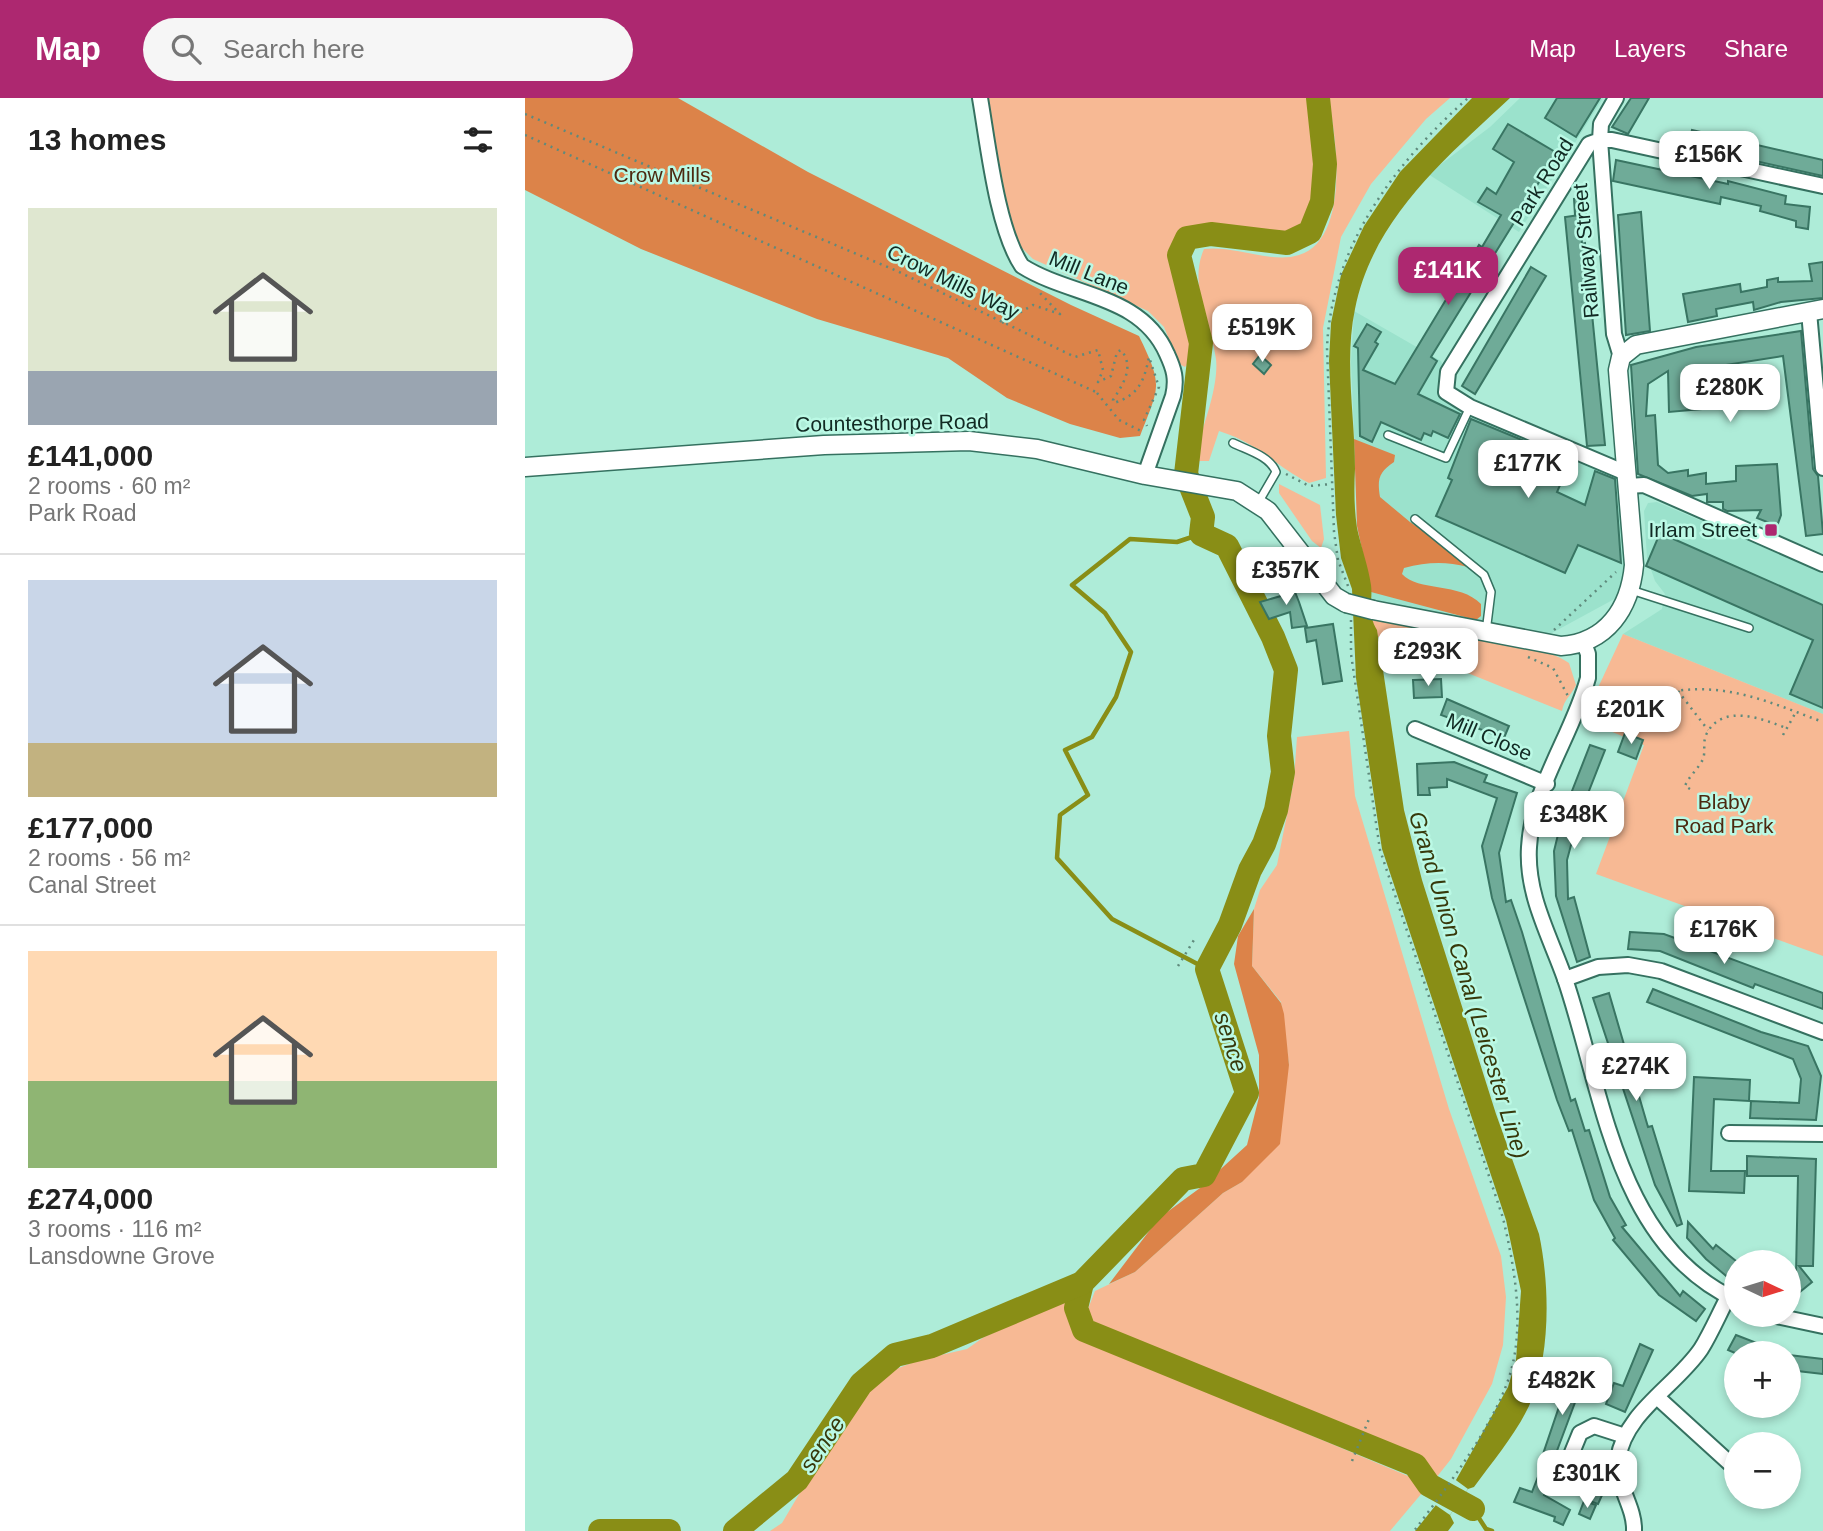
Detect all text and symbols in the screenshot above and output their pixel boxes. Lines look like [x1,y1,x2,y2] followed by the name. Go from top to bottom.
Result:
[143,18,633,81] search box
[35,30,101,67] text: Map
[167,30,205,68] icon: search
[223,34,365,64] text: Search here
[1529,35,1576,62] text: Map
[1614,35,1686,62] text: Layers
[1724,35,1788,62] text: Share
[459,121,497,159] icon: filters
[28,123,166,156] text: 13 homes
[1660,132,1758,191] pin: £156K
[1506,134,1578,230] street label: Park Road
[1675,141,1743,167] text: £156K
[614,163,710,186] park label: Crow Mills
[1568,182,1603,319] street label: Railway Street
[884,240,1023,324] street label: Crow Mills Way
[1046,246,1132,299] street label: Mill Lane
[1399,248,1497,307] pin: £141K
[200,254,326,380] icon: home
[1414,257,1482,283] text: £141K
[1213,304,1311,364] pin: £519K
[1228,314,1296,340] text: £519K
[1681,364,1779,424] pin: £280K
[1696,374,1764,400] text: £280K
[795,409,989,436] street label: Countesthorpe Road
[28,439,153,472] text: £141,000
[1479,440,1577,500] pin: £177K
[1494,450,1562,476] text: £177K
[28,473,190,499] text: 2 rooms · 60 m²
[28,500,137,526] text: Park Road
[1648,518,1757,541] place label: Irlam Street
[1763,522,1779,538] marker: Irlam Street
[1237,547,1335,607] pin: £357K
[1252,557,1320,583] text: £357K
[200,626,326,752] icon: home
[1379,628,1477,688] pin: £293K
[1394,638,1462,664] text: £293K
[1582,686,1680,746] pin: £201K
[1597,696,1665,722] text: £201K
[1443,708,1536,765] street label: Mill Close
[1674,790,1774,837] park label: Blaby Road Park
[1525,792,1623,851] pin: £348K
[1540,801,1608,827] text: £348K
[1404,808,1534,1162] water label: Grand Union Canal (Leicester Line)
[28,811,153,844] text: £177,000
[28,845,190,871] text: 2 rooms · 56 m²
[28,872,156,898] text: Canal Street
[1675,906,1773,966] pin: £176K
[1690,916,1758,942] text: £176K
[200,997,326,1123] icon: home
[1209,1009,1253,1075] water label: sence
[1587,1044,1685,1103] pin: £274K
[1602,1053,1670,1079] text: £274K
[28,1182,153,1215] text: £274,000
[28,1216,201,1242] text: 3 rooms · 116 m²
[28,1243,215,1269] text: Lansdowne Grove
[1724,1250,1801,1326] north arrow
[1724,1250,1801,1509] map controls
[1724,1341,1801,1418] button: +
[1513,1358,1611,1417] pin: £482K
[1528,1367,1596,1393] text: £482K
[794,1411,850,1477] water label: sence
[1724,1432,1801,1509] button: −
[1538,1450,1636,1510] pin: £301K
[1553,1460,1621,1486] text: £301K

